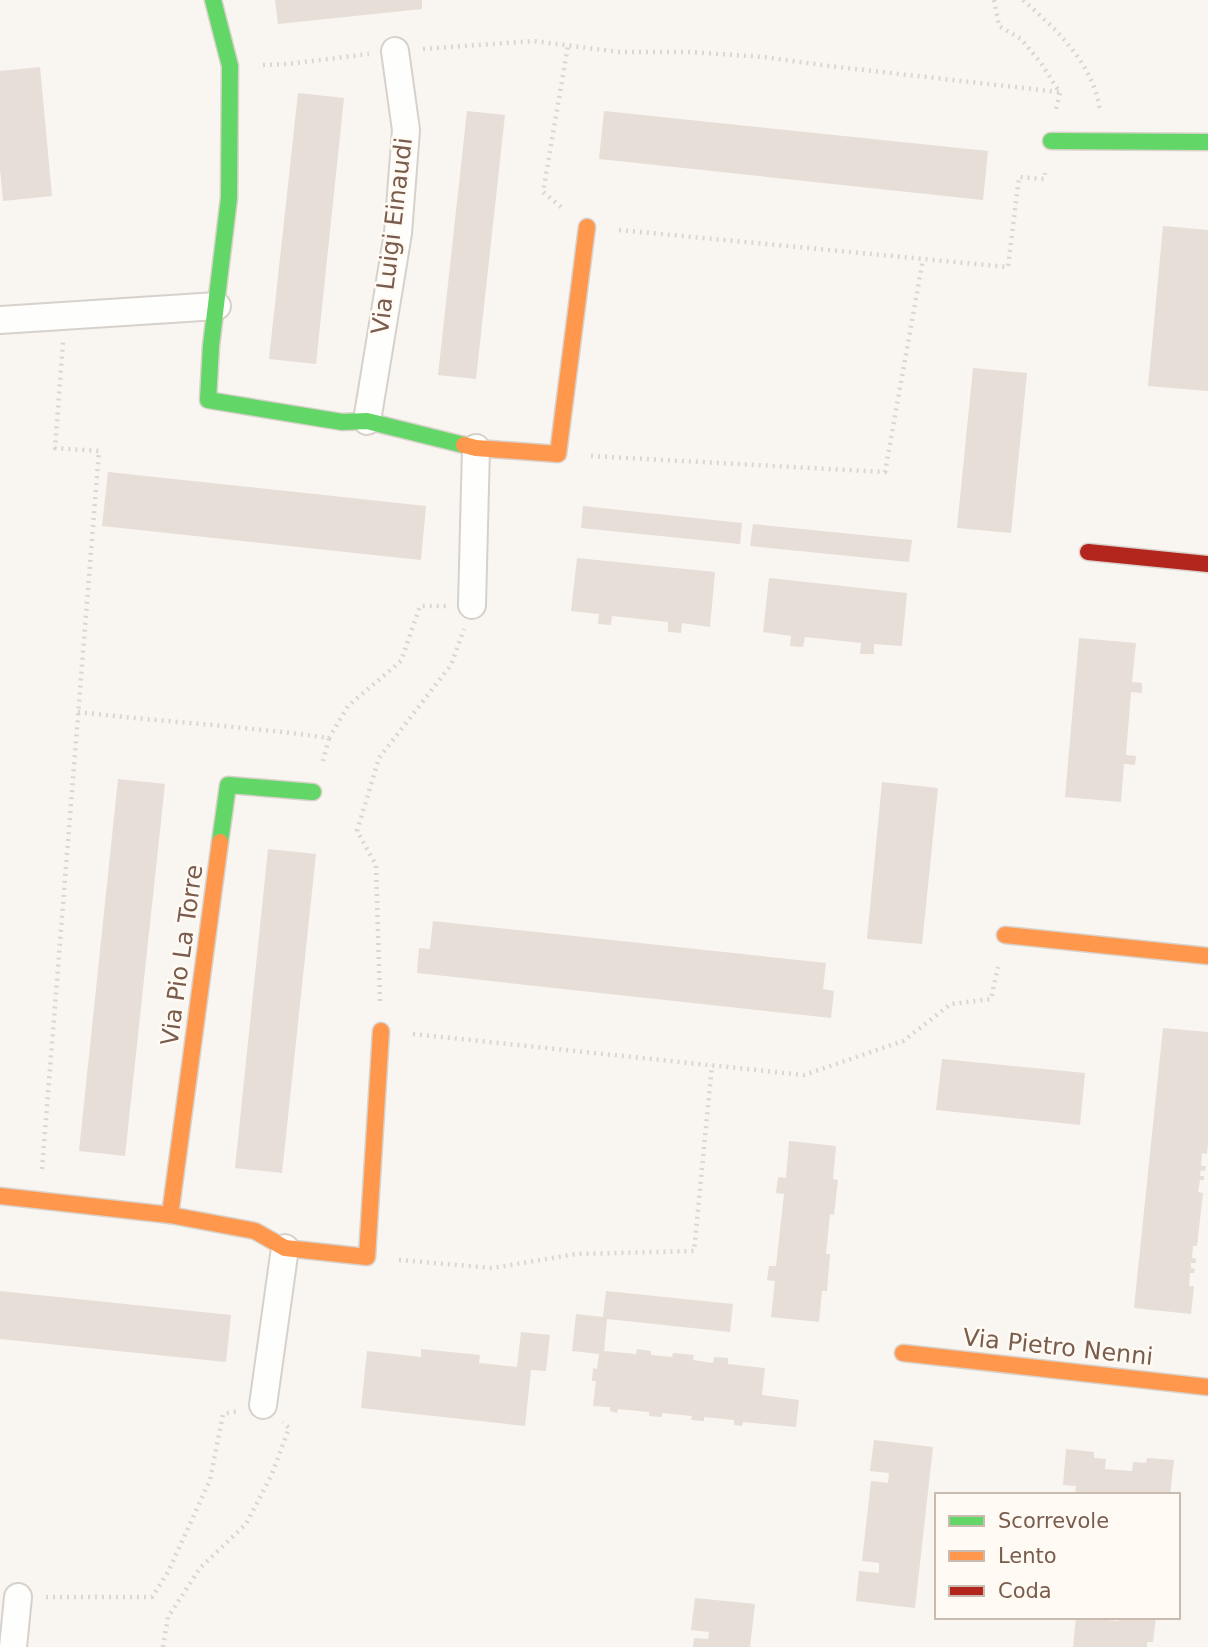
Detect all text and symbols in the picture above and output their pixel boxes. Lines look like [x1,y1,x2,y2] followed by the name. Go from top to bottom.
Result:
[366,136,418,336] street label: Via Luigi Einaudi
[155,863,209,1047] street label: Via Pio La Torre
[961,1323,1155,1371] street label: Via Pietro Nenni
[935,1493,1180,1619] legend
[998,1509,1109,1533] text: Scorrevole
[998,1544,1057,1568] text: Lento
[998,1579,1052,1603] text: Coda

